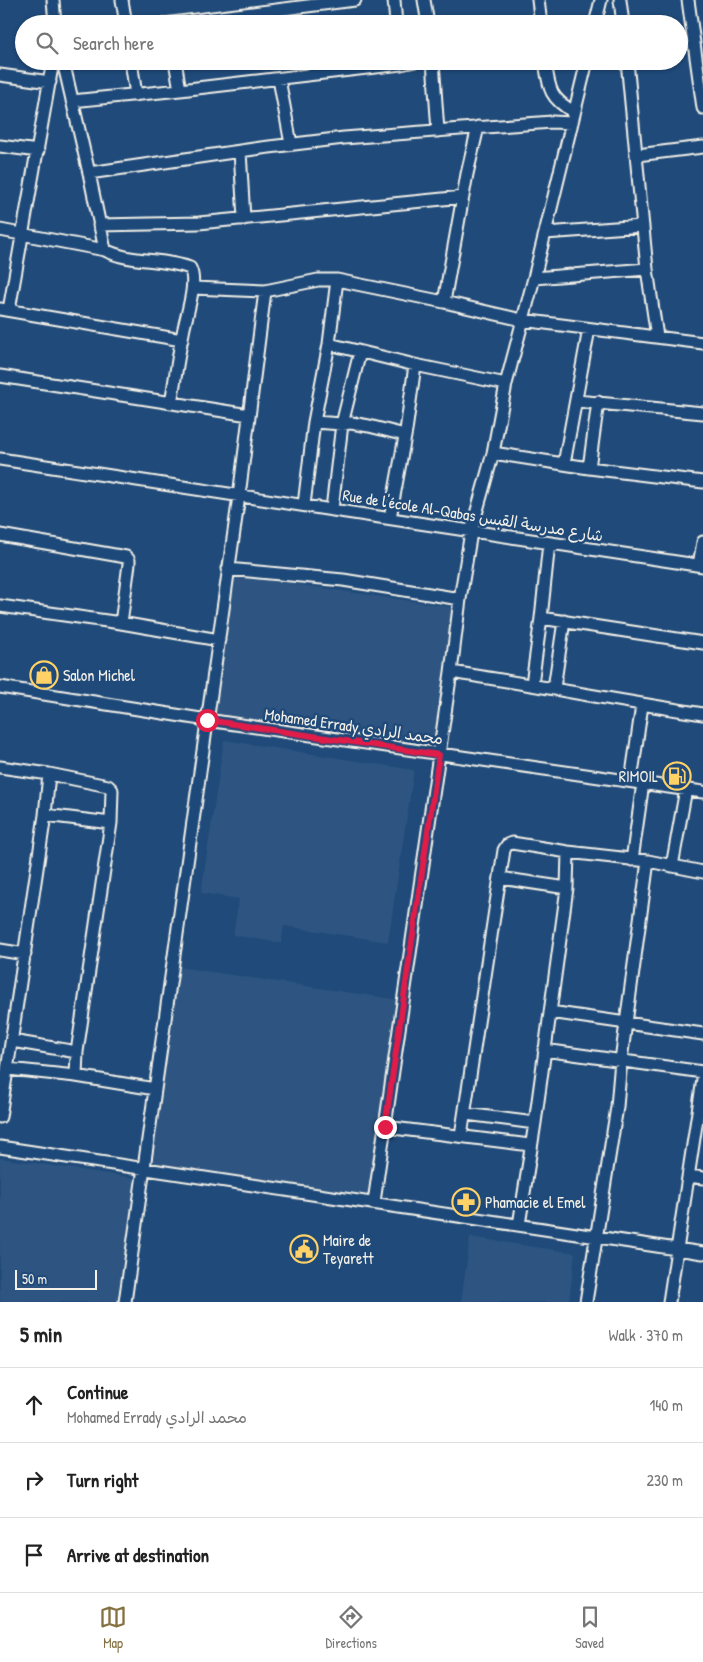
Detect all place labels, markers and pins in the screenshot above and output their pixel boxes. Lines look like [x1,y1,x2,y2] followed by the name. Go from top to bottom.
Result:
[29,660,59,690] shop icon: Salon Michel
[63,664,136,686] place label: Salon Michel
[662,761,692,791] fuel station icon: RIMOIL
[619,765,658,787] place label: RIMOIL
[451,1187,481,1217] pharmacy icon: Phamacie el Emel
[485,1191,586,1213] place label: Phamacie el Emel
[323,1229,374,1269] place label: Maire de Teyarett
[289,1234,319,1264] public building icon: Maire de Teyarett

